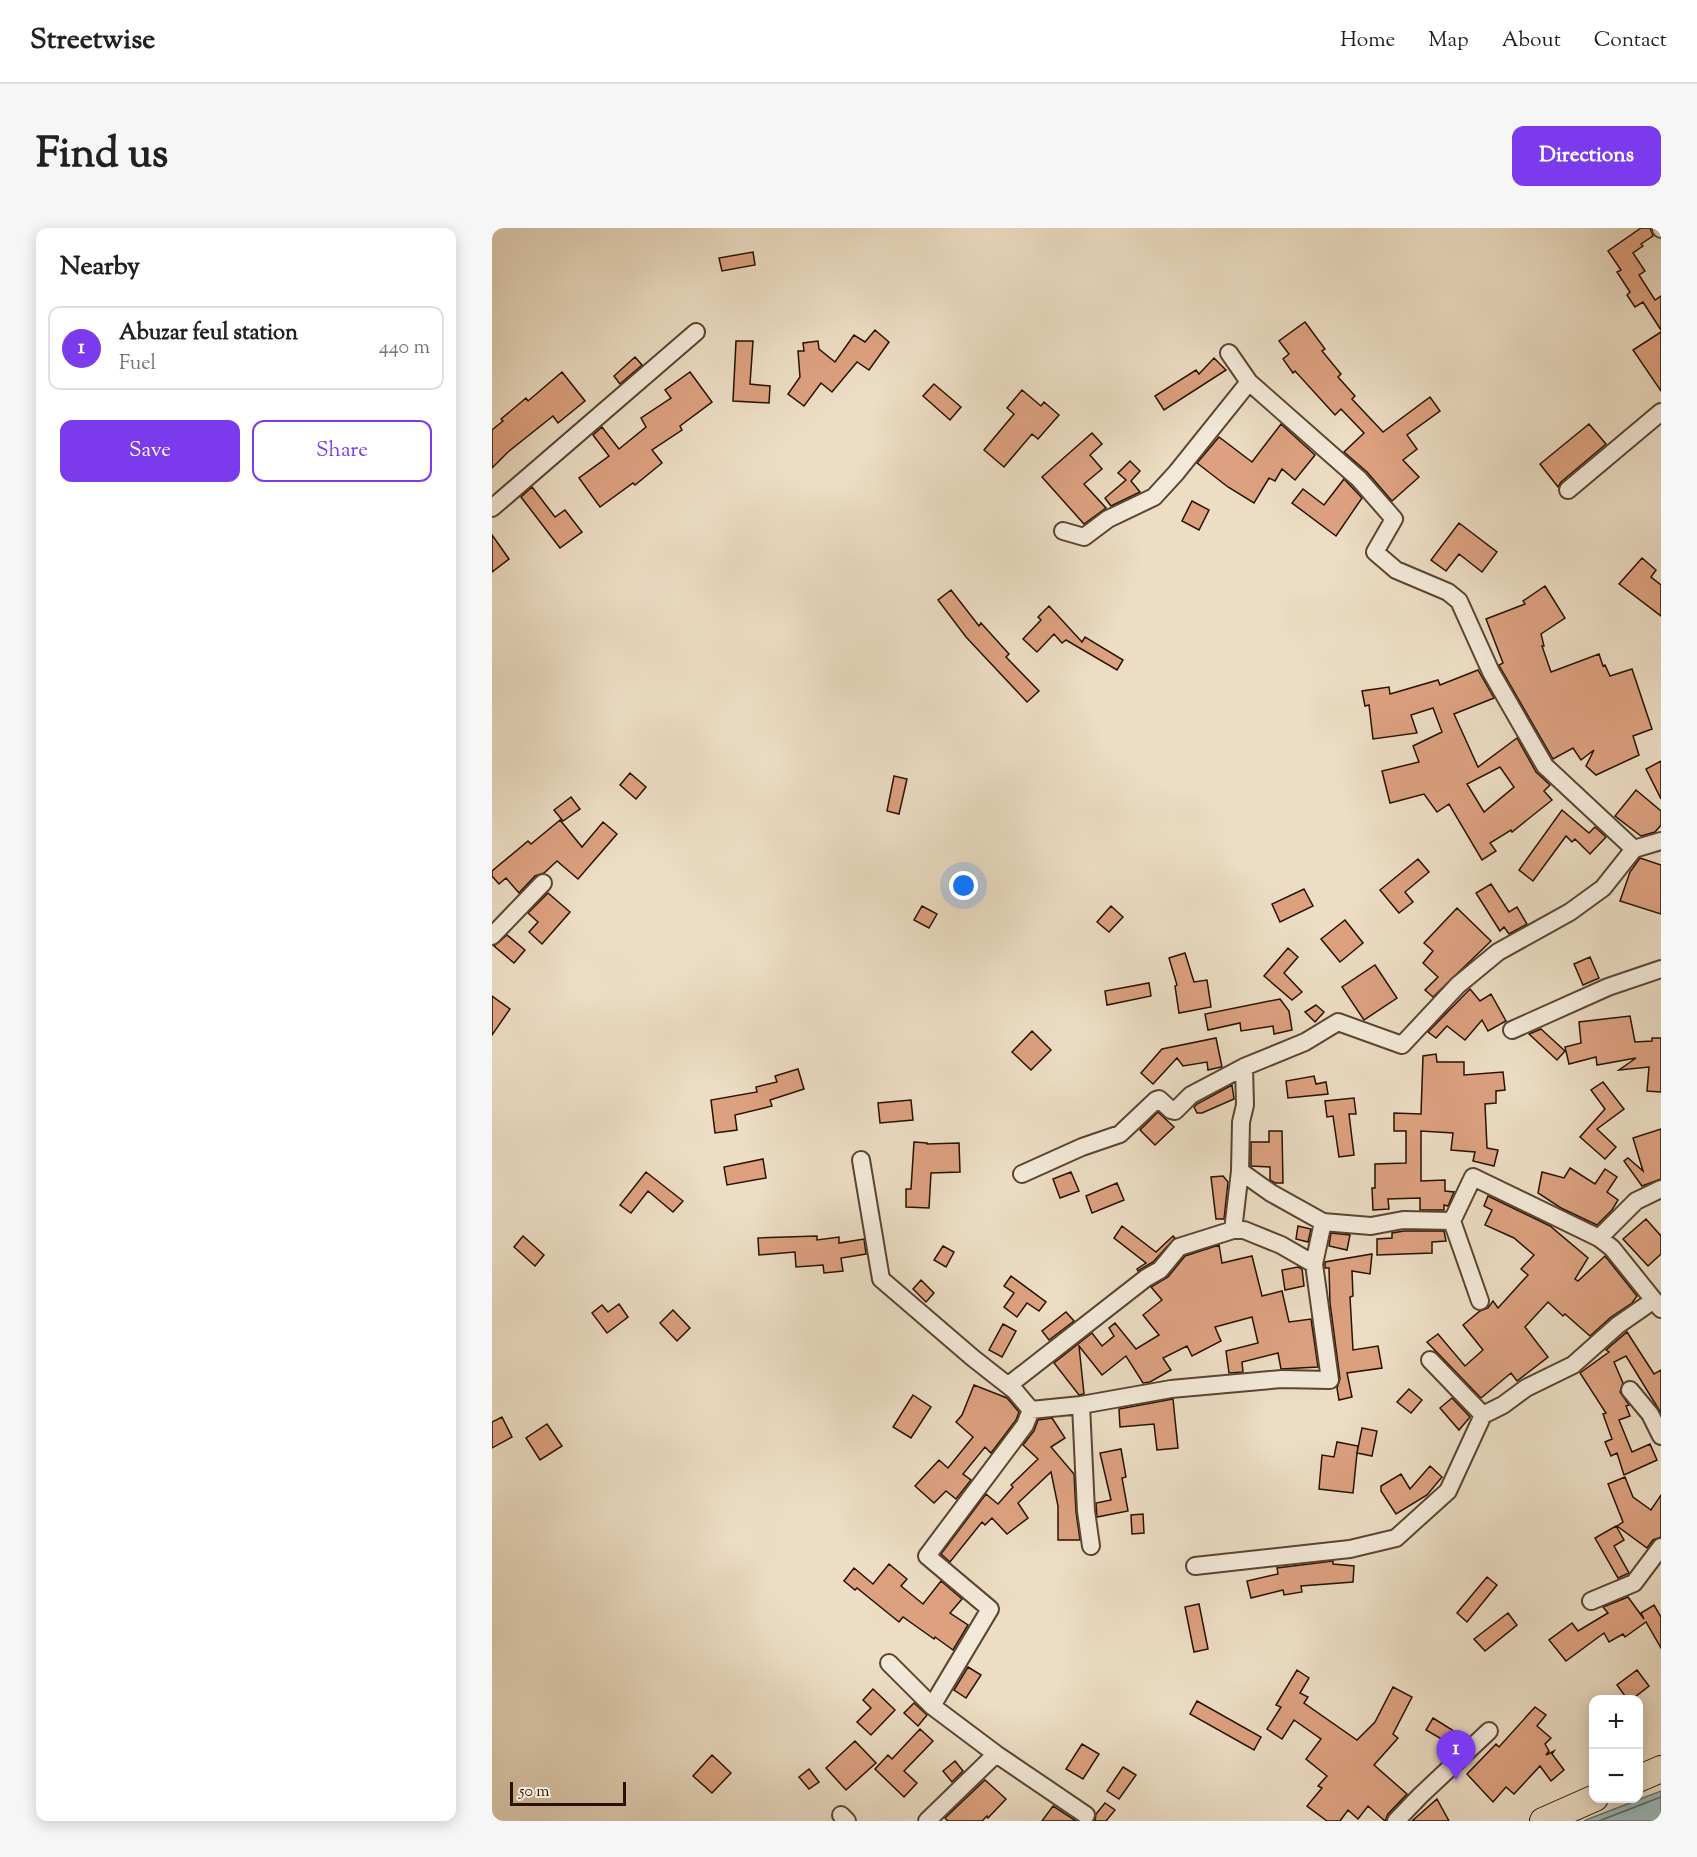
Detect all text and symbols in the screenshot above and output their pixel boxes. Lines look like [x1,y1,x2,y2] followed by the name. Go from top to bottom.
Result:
[30,21,155,61] text: Streetwise
[1340,26,1395,56] text: Home
[1428,26,1469,56] text: Map
[1502,26,1561,56] text: About
[1594,26,1667,56] text: Contact
[36,126,168,186] text: Find us
[1512,126,1661,186] button: Directions
[60,249,140,286] text: Nearby
[119,318,298,350] text: Abuzar feul station
[78,334,85,363] text: 1
[379,334,430,363] text: 440 m
[119,350,156,379] text: Fuel
[60,420,240,482] button: Save
[252,420,432,482] button: Share
[949,871,978,900] your location
[1589,1695,1643,1803] map controls
[1589,1695,1643,1749] button: +
[1436,1730,1476,1780] pin: 1
[1589,1749,1643,1803] button: −
[510,1779,626,1806] scale bar
[519,1781,550,1804] text: 50 m

